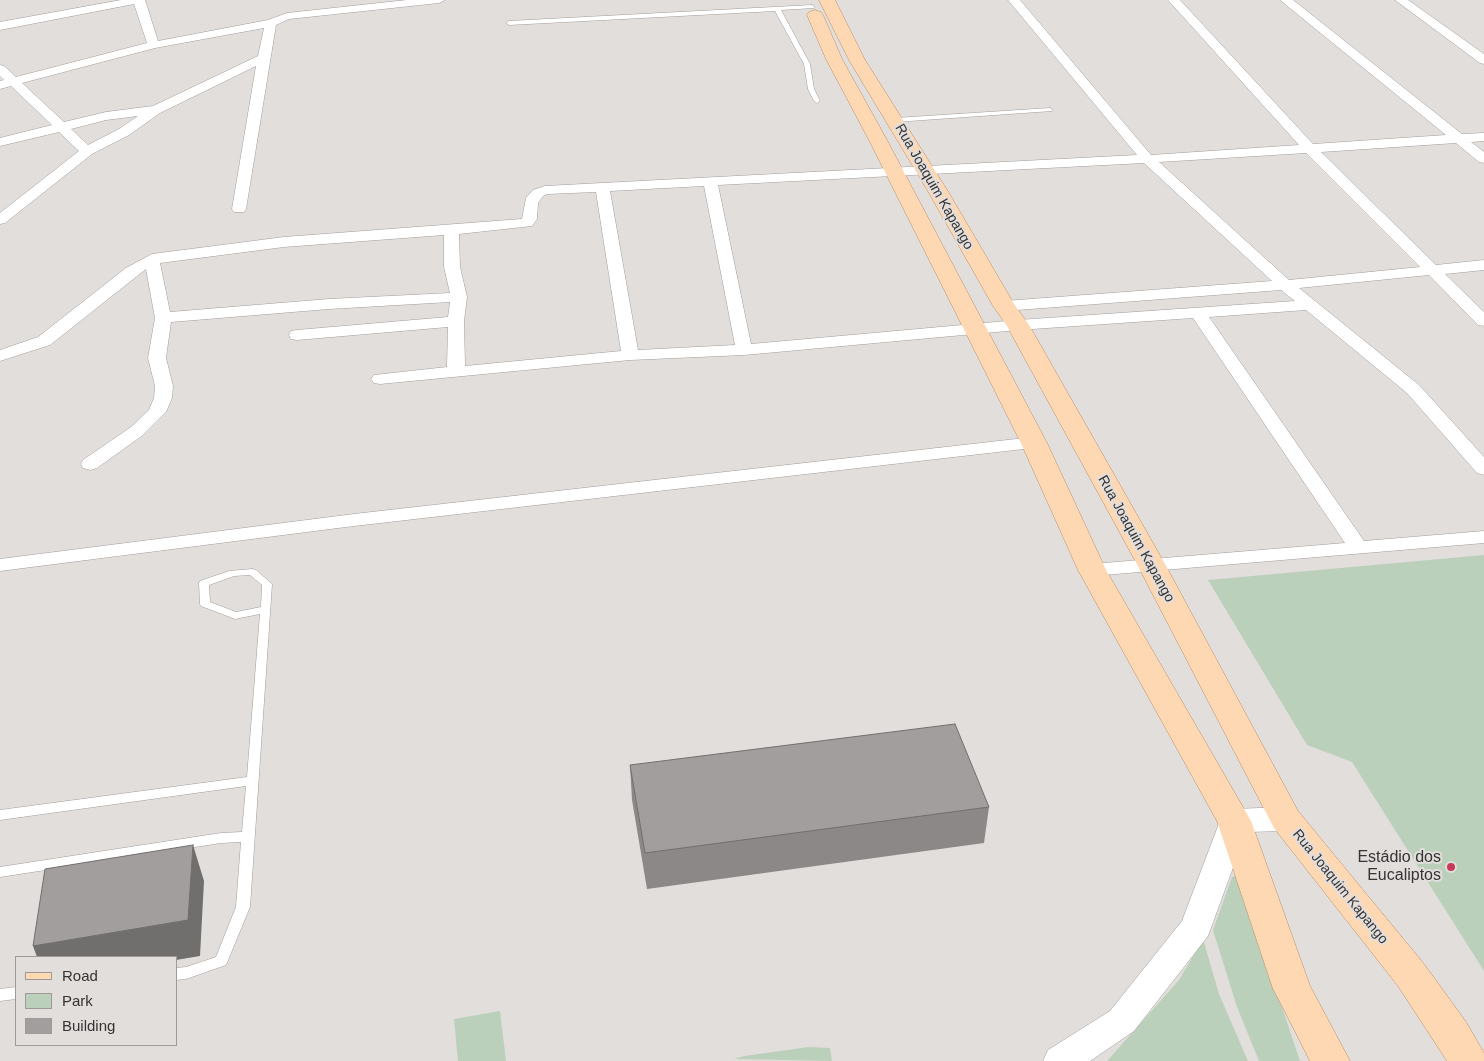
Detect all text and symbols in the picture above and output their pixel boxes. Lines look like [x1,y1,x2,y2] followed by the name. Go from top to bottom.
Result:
[891,121,977,253] street label: Rua Joaquim Kapango
[1094,473,1178,605] street label: Rua Joaquim Kapango
[1289,826,1391,948] street label: Rua Joaquim Kapango
[1357,848,1441,886] place label: Estádio dos Eucaliptos
[1445,861,1457,873] marker: Estádio dos Eucaliptos
[15,956,178,1046] legend
[62,967,98,984] text: Road
[62,992,93,1009] text: Park
[62,1017,115,1034] text: Building

